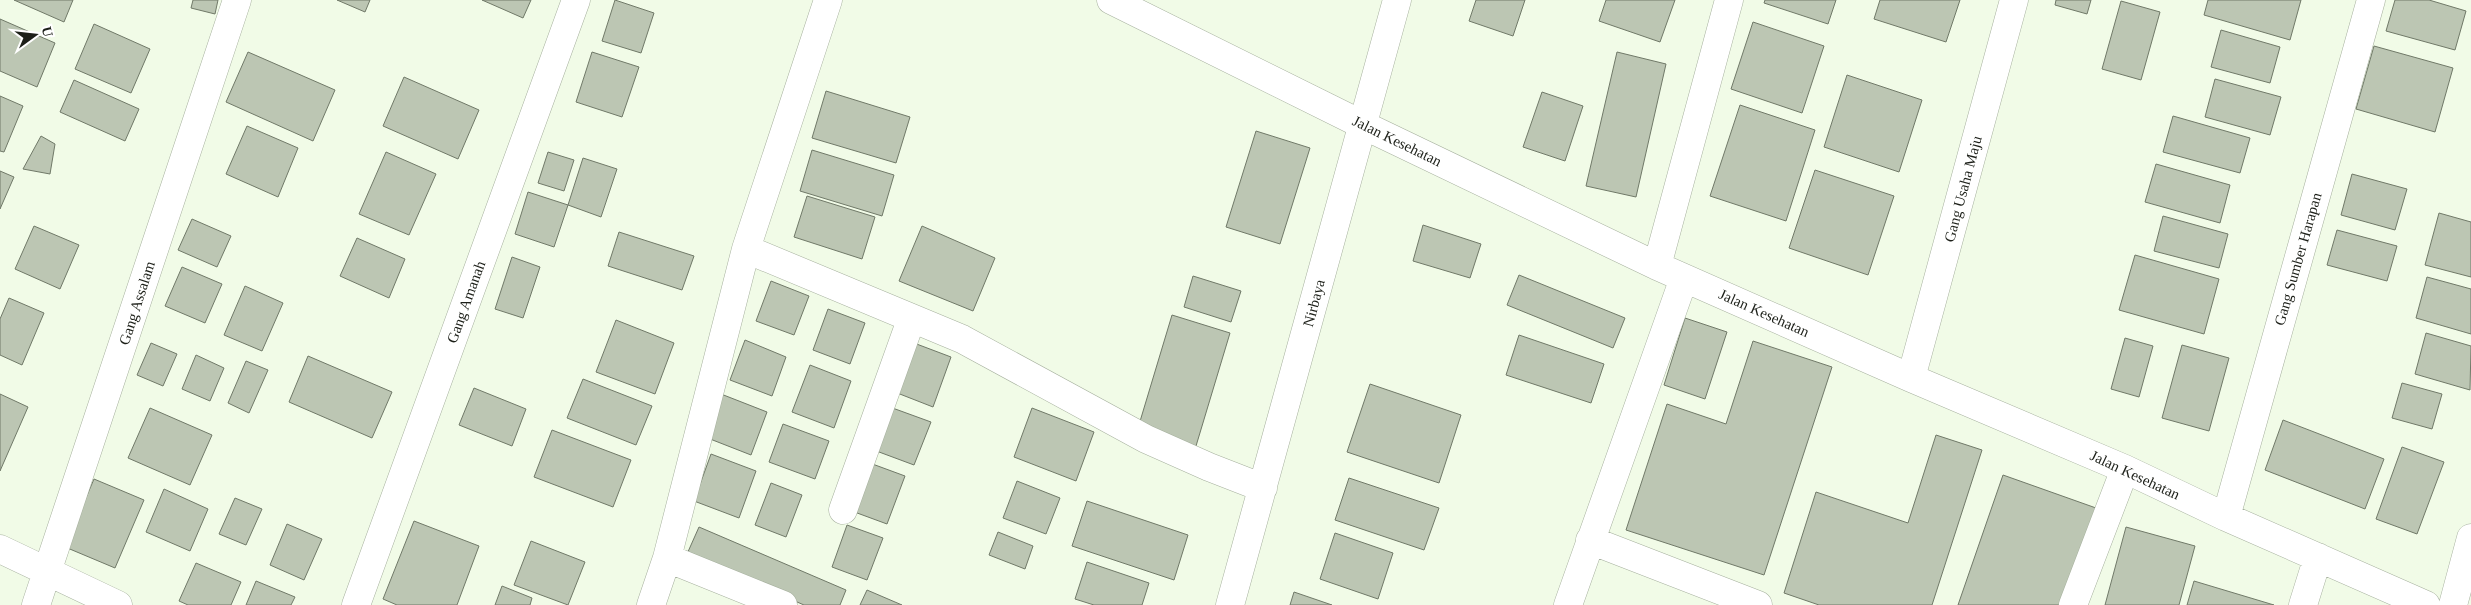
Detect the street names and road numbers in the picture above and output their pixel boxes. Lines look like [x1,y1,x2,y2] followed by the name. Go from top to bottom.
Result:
[1350,113,1445,170] street label: Jalan Kesehatan
[1941,134,1985,244] street label: Gang Usaha Maju
[2271,190,2325,327] street label: Gang Sumber Harapan
[444,258,488,345] street label: Gang Amanah
[116,259,158,347] street label: Gang Assalam
[1300,277,1328,328] street label: Nirbaya
[1716,286,1812,340] street label: Jalan Kesehatan
[2088,447,2183,503] street label: Jalan Kesehatan

